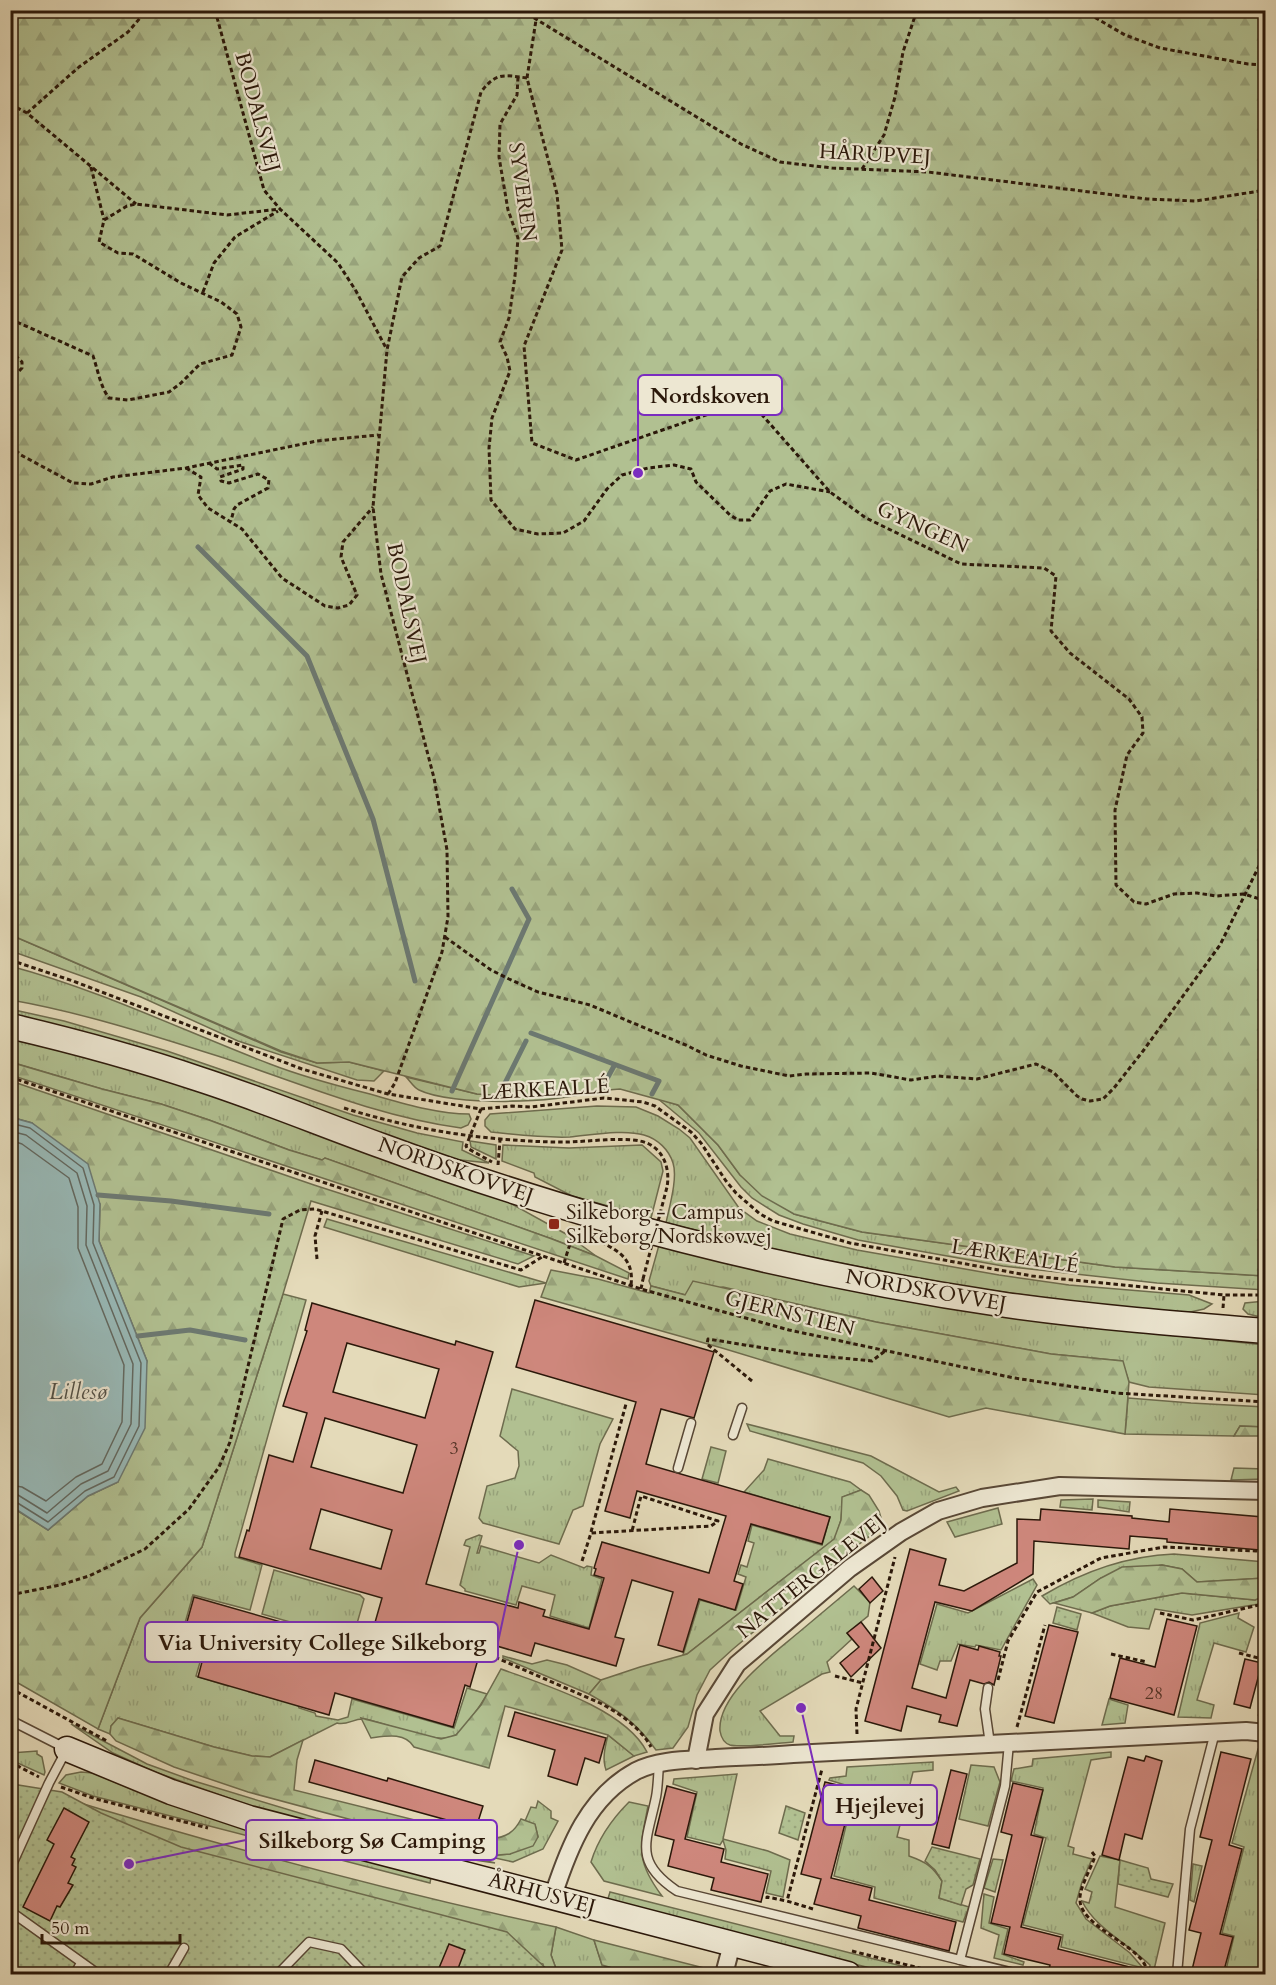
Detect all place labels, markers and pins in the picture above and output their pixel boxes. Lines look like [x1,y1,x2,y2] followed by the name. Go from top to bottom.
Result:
[638,375,782,415] callout: Nordskoven
[566,1198,772,1251] place label: Silkeborg - Campus Silkeborg/Nordskovvej
[547,1217,561,1231] marker: Silkeborg - Campus Silkeborg/Nordskovvej
[145,1622,498,1662] callout: Via University College Silkeborg
[823,1785,937,1825] callout: Hjejlevej
[246,1820,497,1860] callout: Silkeborg Sø Camping

